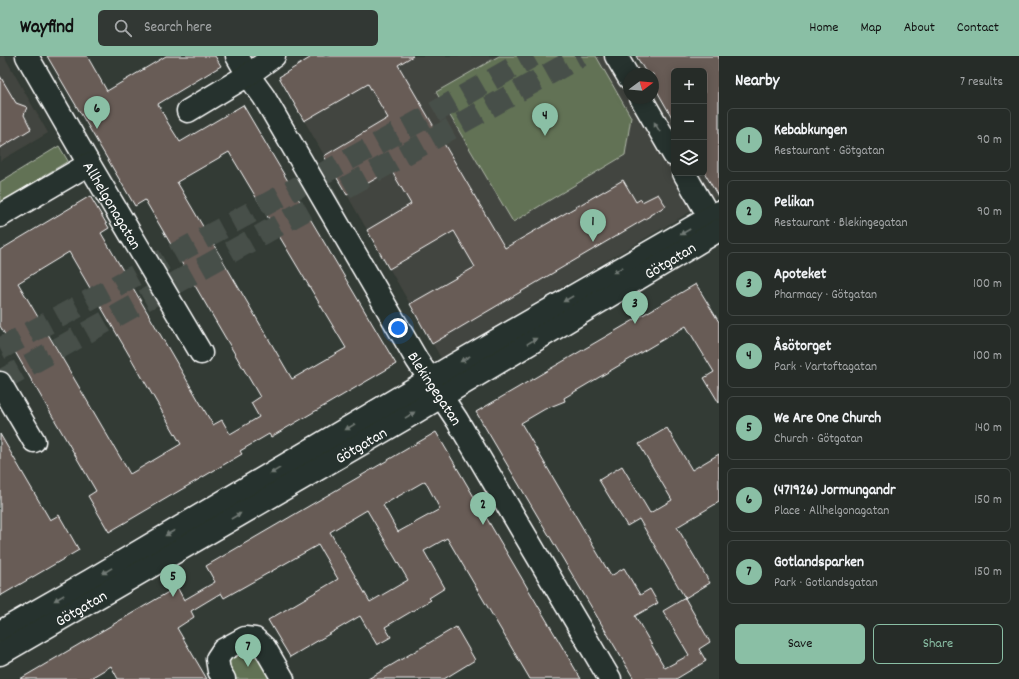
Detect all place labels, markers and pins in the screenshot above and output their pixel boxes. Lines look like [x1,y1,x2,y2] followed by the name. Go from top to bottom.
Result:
[84,96,110,129] pin: 6
[532,103,558,136] pin: 4
[580,209,606,242] pin: 1
[622,291,648,324] pin: 3
[470,492,496,525] pin: 2
[160,564,186,597] pin: 5
[235,634,261,667] pin: 7

